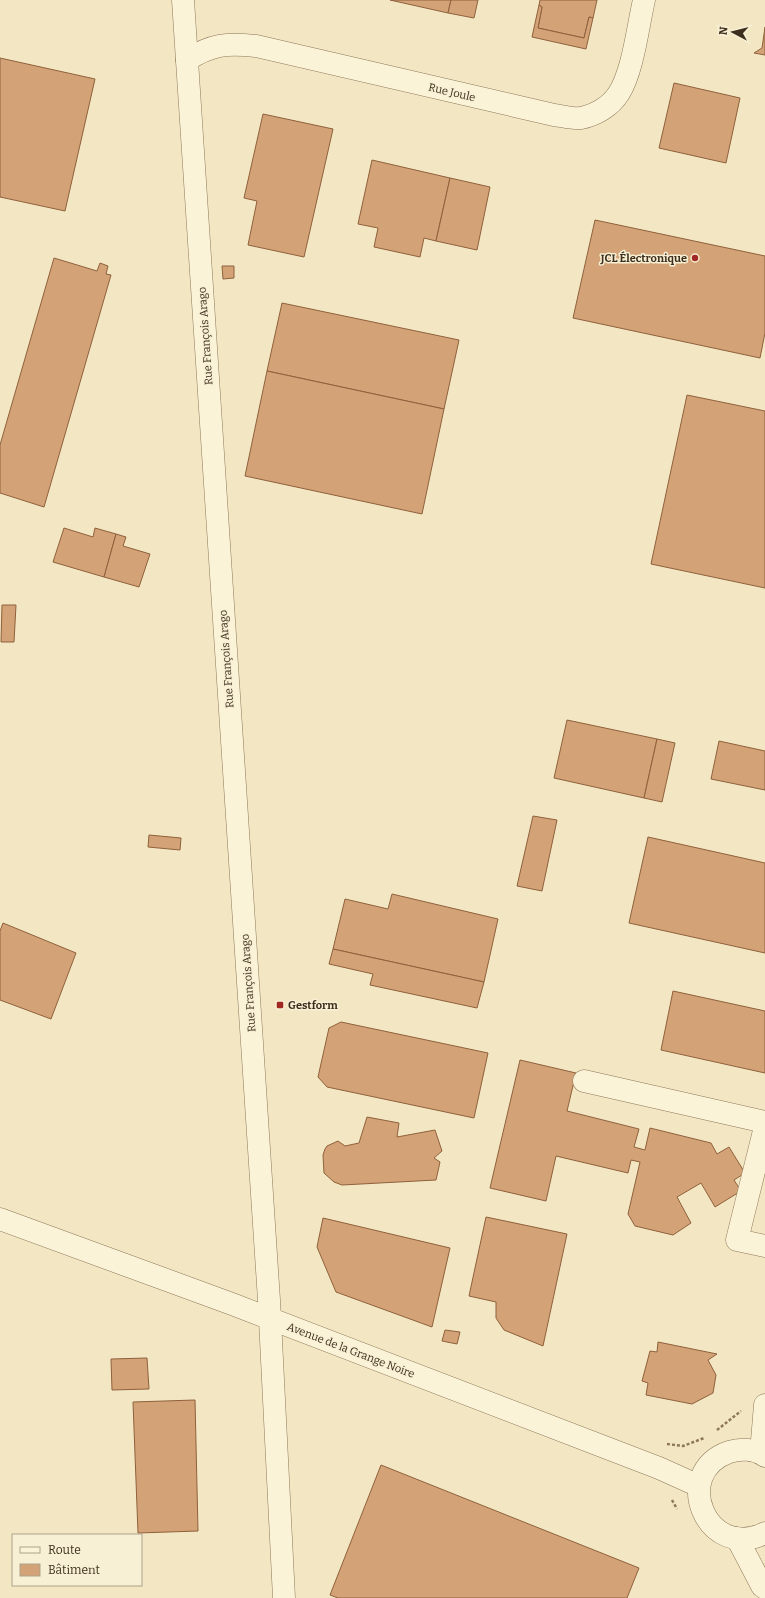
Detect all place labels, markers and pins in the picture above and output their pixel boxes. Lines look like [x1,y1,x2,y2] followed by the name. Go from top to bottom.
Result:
[600,251,687,265] place label: JCL Électronique
[690,253,700,263] marker: JCL Électronique
[288,999,338,1012] place label: Gestform
[275,1000,285,1010] marker: Gestform

